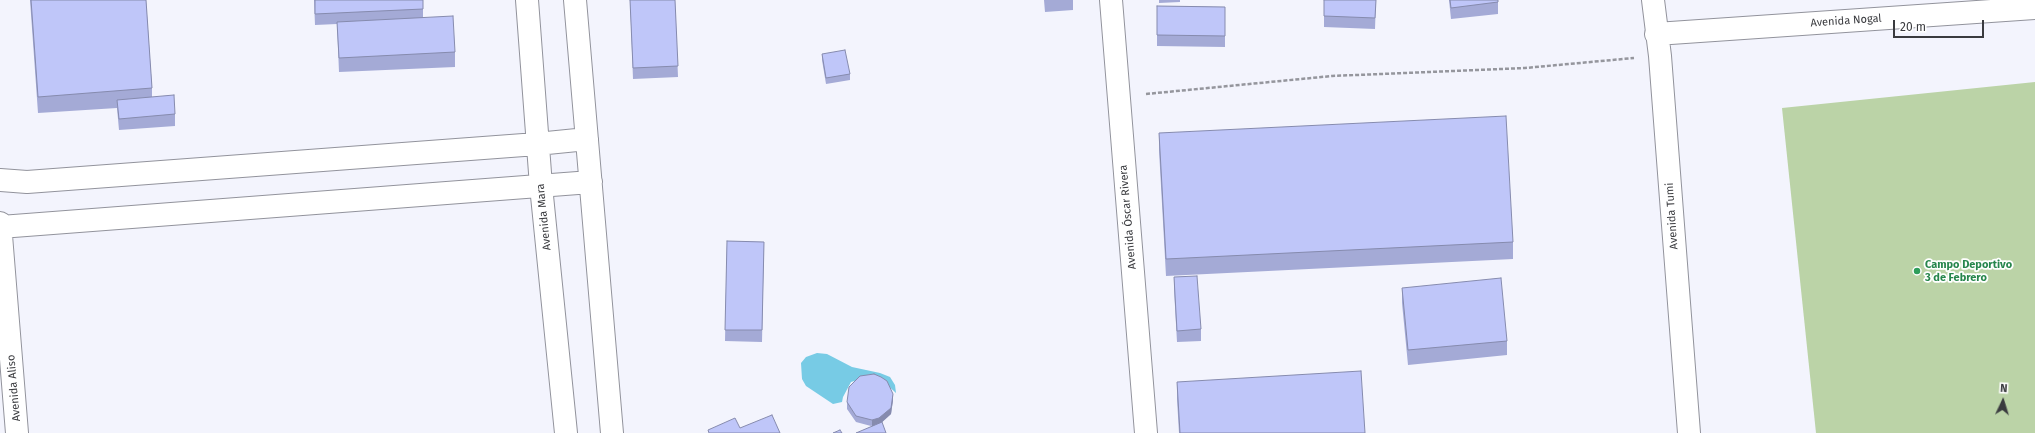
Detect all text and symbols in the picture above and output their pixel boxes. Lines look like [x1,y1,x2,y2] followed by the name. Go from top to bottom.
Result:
[1810,12,1882,30] street label: Avenida Nogal
[1895,12,1986,38] scale bar
[1900,20,1926,34] text: 20 m
[1117,164,1139,270] street label: Avenida Óscar Rivera
[1663,182,1681,250] street label: Avenida Tumi
[534,183,554,251] street label: Avenida Mara
[1925,258,2012,284] place label: Campo Deportivo 3 de Febrero
[1912,266,1922,276] marker: Campo Deportivo 3 de Febrero
[5,354,23,422] street label: Avenida Aliso
[1983,381,2023,421] north arrow
[2000,382,2008,395] text: N

